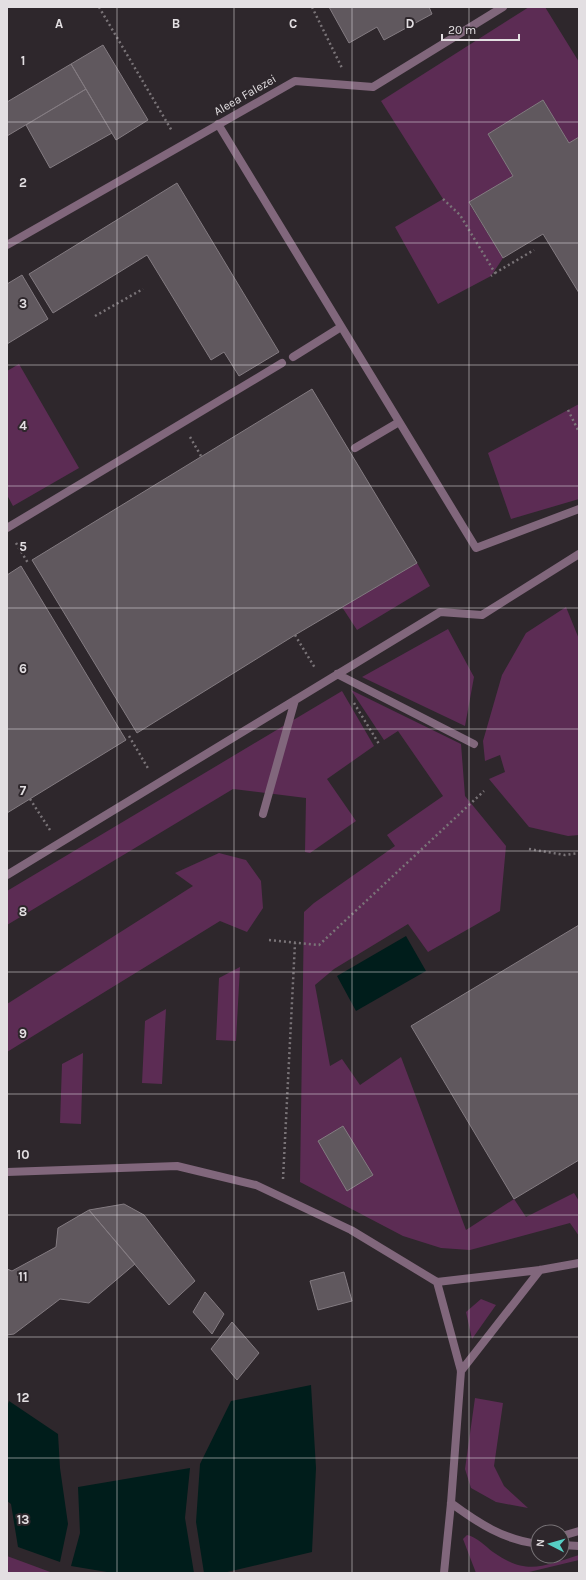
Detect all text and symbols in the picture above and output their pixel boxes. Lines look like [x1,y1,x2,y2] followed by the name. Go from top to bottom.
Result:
[55,16,63,31] text: A
[172,16,180,31] text: B
[289,16,297,31] text: C
[406,16,415,31] text: D
[442,16,519,42] scale bar
[448,23,476,37] text: 20 m
[21,53,25,68] text: 1
[211,72,279,118] street label: Aleea Falezei
[19,175,27,190] text: 2
[19,296,27,311] text: 3
[19,418,27,433] text: 4
[19,539,27,554] text: 5
[19,661,27,676] text: 6
[20,783,27,798] text: 7
[19,904,27,919] text: 8
[19,1026,27,1041] text: 9
[17,1147,29,1162] text: 10
[18,1269,28,1284] text: 11
[17,1390,29,1405] text: 12
[17,1512,29,1527] text: 13
[530,1524,570,1564] north arrow
[534,1538,547,1548] text: N

